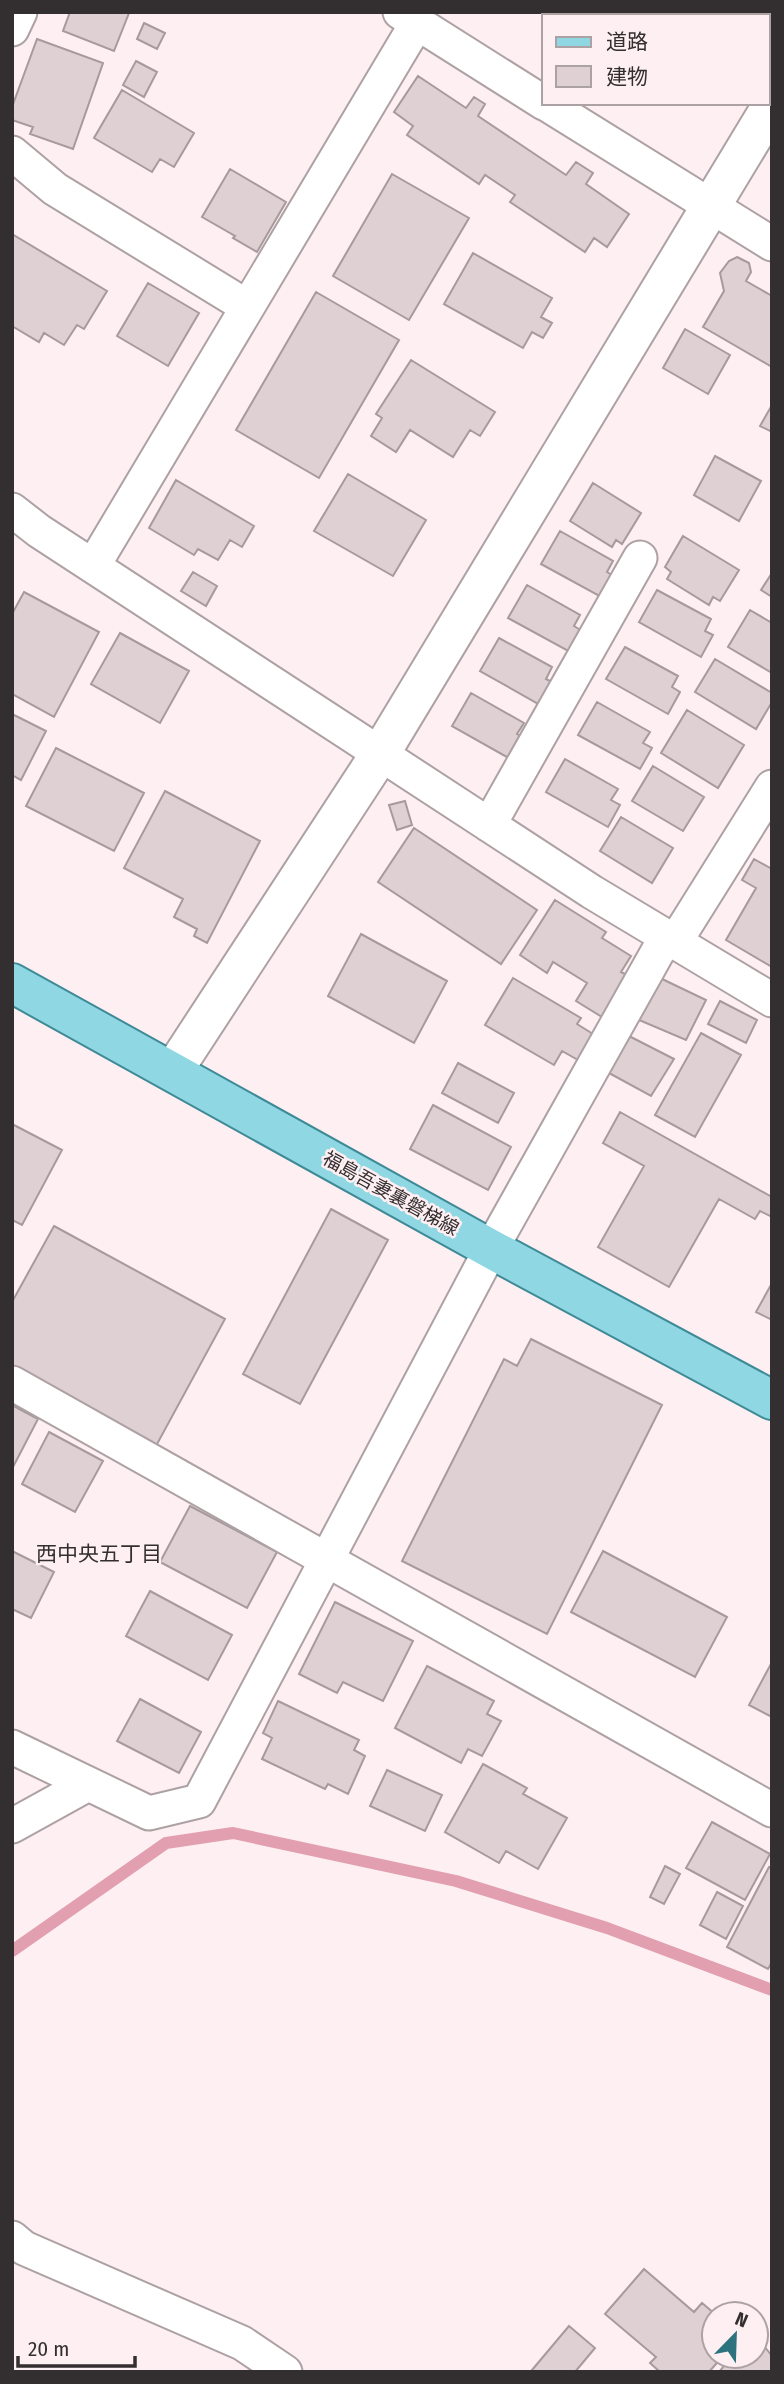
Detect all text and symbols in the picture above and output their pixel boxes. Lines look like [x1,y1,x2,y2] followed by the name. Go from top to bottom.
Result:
[542,14,770,105] legend
[606,29,648,55] text: 道路
[606,64,648,90] text: 建物
[319,1147,463,1240] street label: 福島吾妻裏磐梯線
[36,1541,162,1567] district label: 西中央五丁目
[700,2300,770,2370] north arrow
[732,2307,751,2333] text: N
[18,2324,135,2368] scale bar
[28,2336,69,2362] text: 20 m

